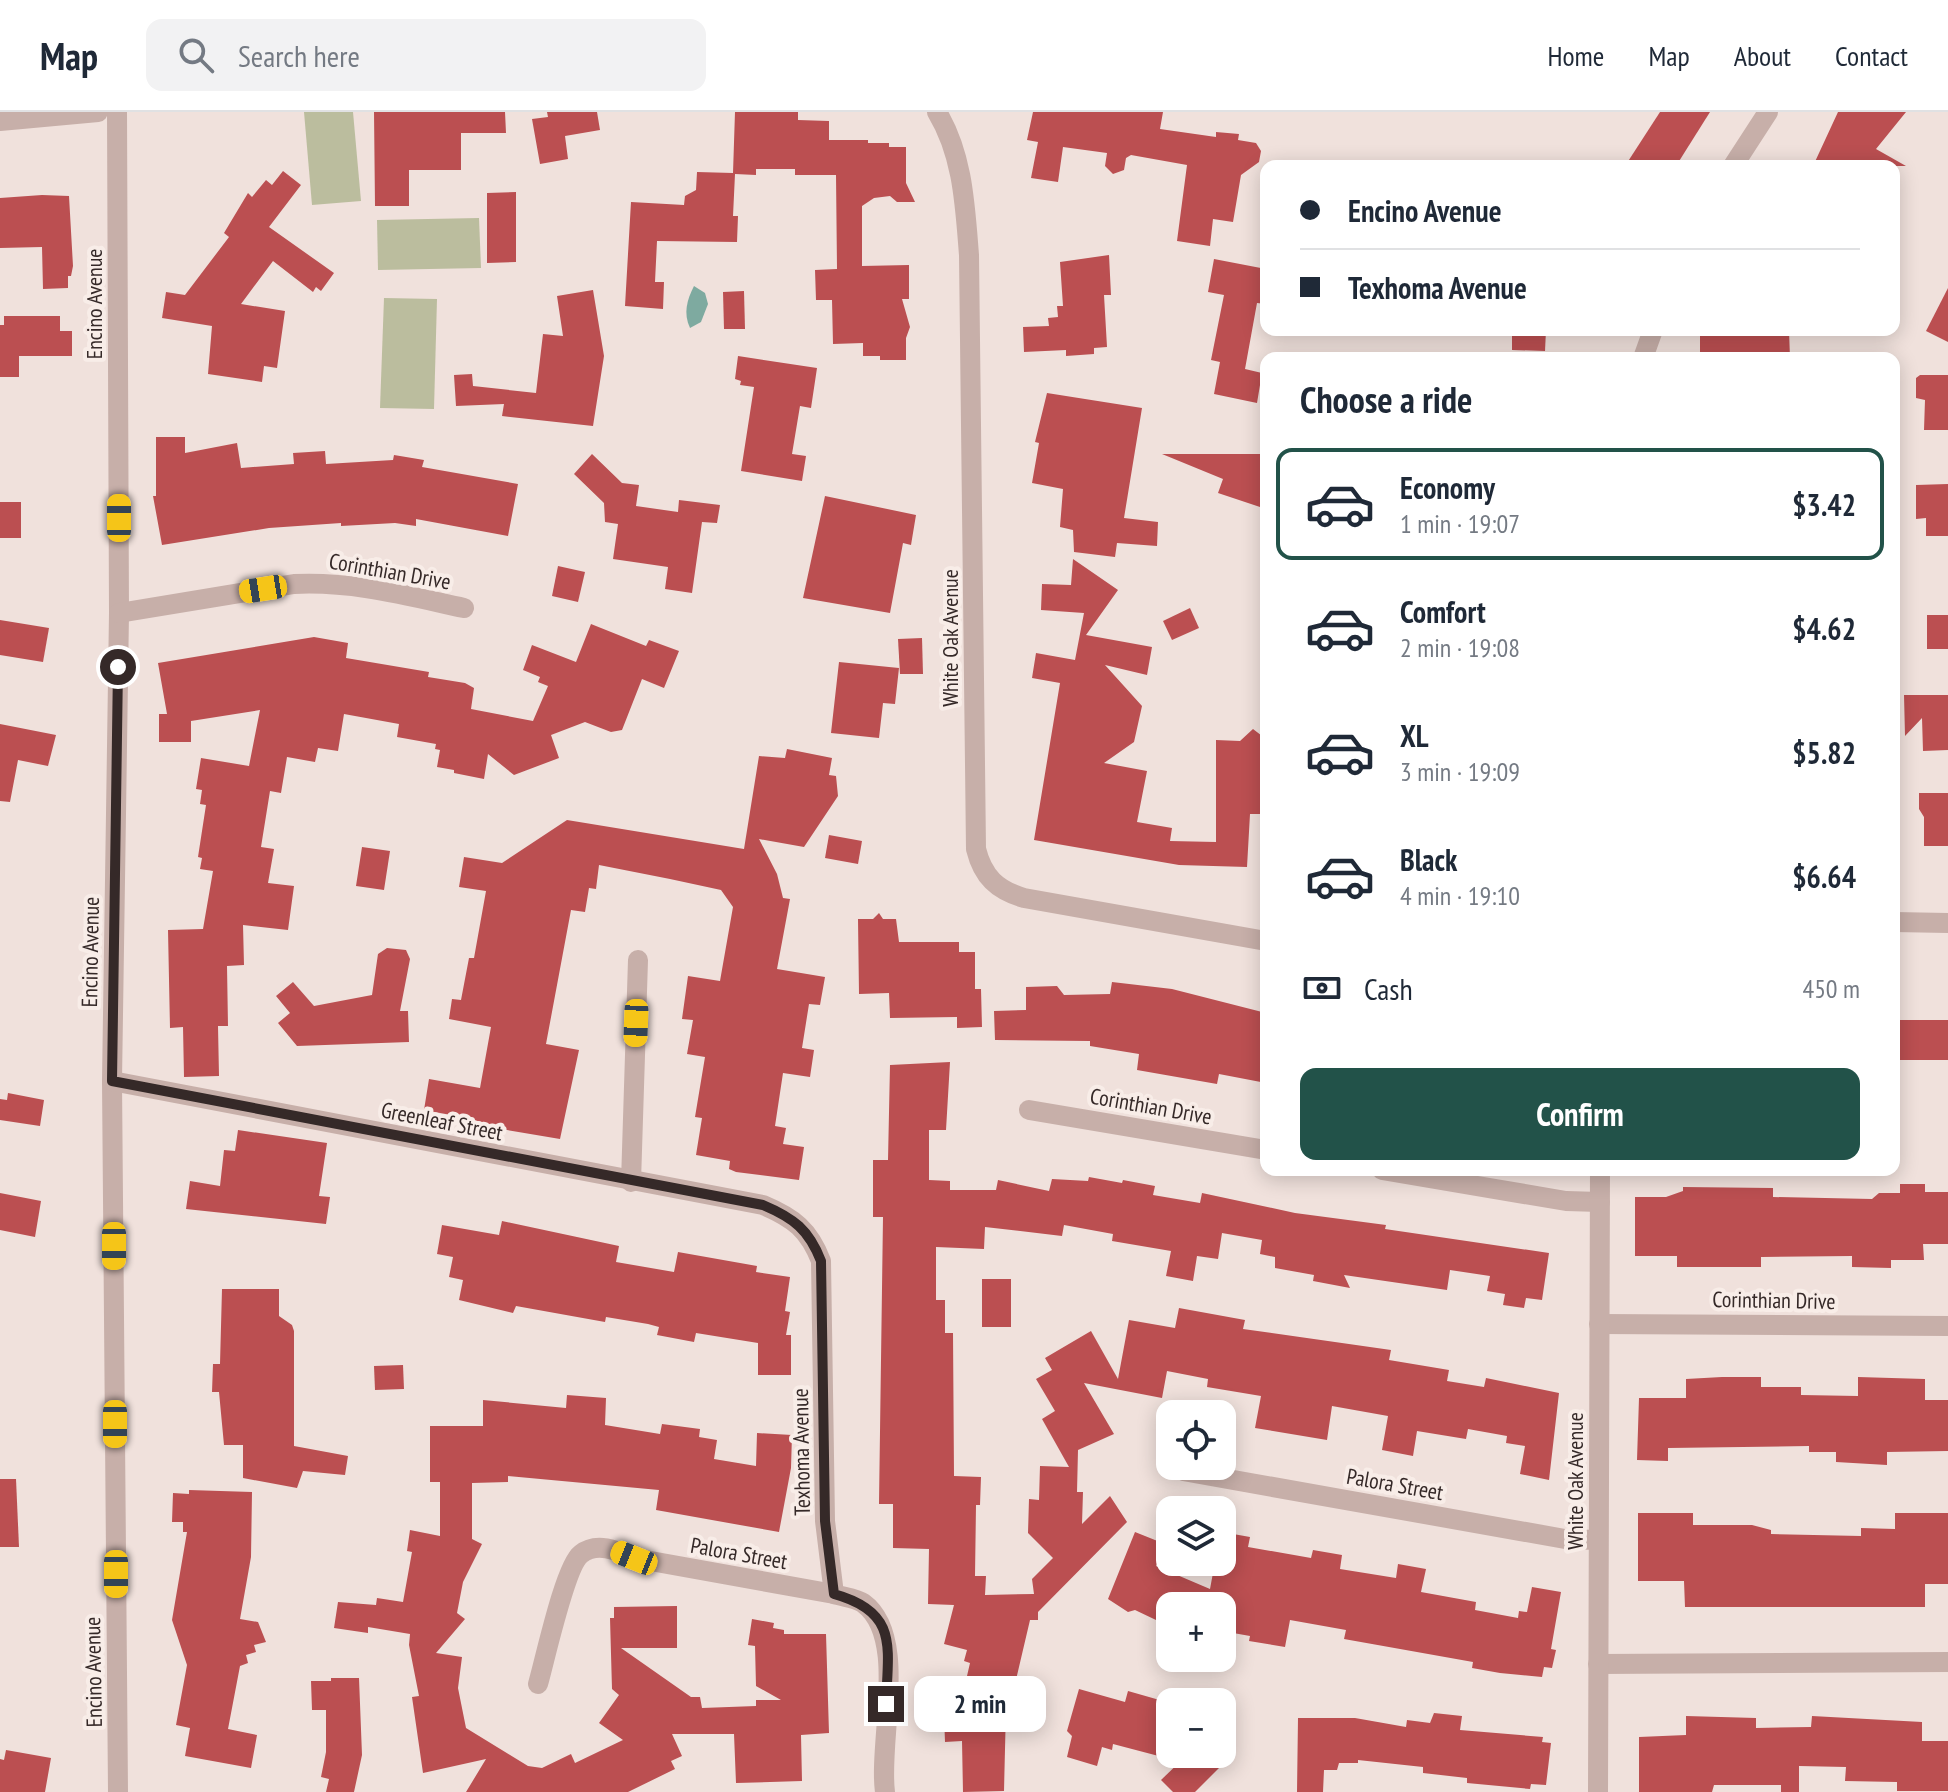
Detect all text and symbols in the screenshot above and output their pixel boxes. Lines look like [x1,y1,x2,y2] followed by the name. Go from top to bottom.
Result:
[146,19,706,91] search box
[40,31,98,80] text: Map
[174,33,218,77] icon: search
[238,36,360,75] text: Search here
[1548,37,1604,74] text: Home
[1648,37,1690,74] text: Map
[1734,37,1791,74] text: About
[1835,37,1908,74] text: Contact
[1348,191,1501,230] text: Encino Avenue
[80,249,108,359] street label: Encino Avenue
[1348,268,1527,307] text: Texhoma Avenue
[1300,376,1472,423] text: Choose a ride
[1304,468,1376,540] icon: car
[1400,468,1495,507] text: Economy
[1792,485,1856,524] text: $3.42
[107,494,131,542] car
[1400,507,1520,540] text: 1 min · 19:07
[327,547,453,595] street label: Corinthian Drive
[936,569,964,707] street label: White Oak Avenue
[237,573,289,605] car
[1304,592,1376,664] icon: car
[1400,592,1486,631] text: Comfort
[1792,609,1856,648] text: $4.62
[1400,631,1520,664] text: 2 min · 19:08
[100,649,136,685] route start
[1304,716,1376,788] icon: car
[1400,716,1429,755] text: XL
[1792,733,1856,772] text: $5.82
[1400,755,1520,788] text: 3 min · 19:09
[1304,840,1376,912] icon: car
[1400,840,1457,879] text: Black
[1792,857,1856,896] text: $6.64
[1400,879,1520,912] text: 4 min · 19:10
[75,896,105,1008] street label: Encino Avenue
[1300,966,1344,1010] icon: cash
[1364,969,1413,1008] text: Cash
[1802,972,1860,1005] text: 450 m
[623,999,649,1047] car
[1300,1068,1860,1160] button: Confirm
[1088,1082,1214,1130] street label: Corinthian Drive
[379,1095,505,1147] street label: Greenleaf Street
[102,1222,126,1270] car
[1712,1285,1836,1315] street label: Corinthian Drive
[786,1388,816,1516] street label: Texhoma Avenue
[103,1400,127,1448] car
[1156,1400,1236,1768] map controls
[1156,1400,1236,1480] button: locate
[1561,1412,1589,1550] street label: White Oak Avenue
[1344,1462,1446,1506] street label: Palora Street
[1156,1496,1236,1576] button: layers
[688,1531,790,1575] street label: Palora Street
[607,1538,661,1578] car
[104,1550,128,1598] car
[1156,1592,1236,1672] button: +
[78,1616,108,1728] street label: Encino Avenue
[914,1676,1046,1732] callout: 2 min
[868,1686,904,1722] route end
[954,1687,1006,1720] text: 2 min
[1156,1688,1236,1768] button: −

